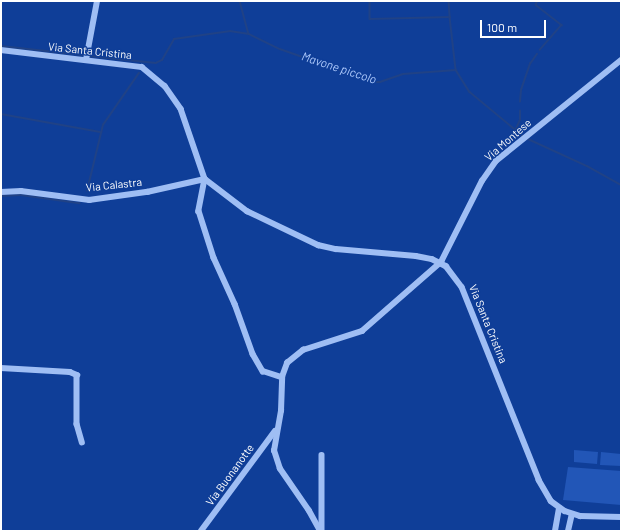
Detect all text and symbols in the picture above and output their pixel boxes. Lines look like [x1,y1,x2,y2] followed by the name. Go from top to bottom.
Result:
[482,12,548,38] scale bar
[487,20,517,34] text: 100 m
[48,40,132,62] street label: Via Santa Cristina
[300,49,378,87] water label: Mavone piccolo
[482,116,534,164] street label: Via Montese
[85,175,143,195] street label: Via Calastra
[466,283,510,365] street label: Via Santa Cristina
[203,442,257,508] street label: Via Buonanotte

